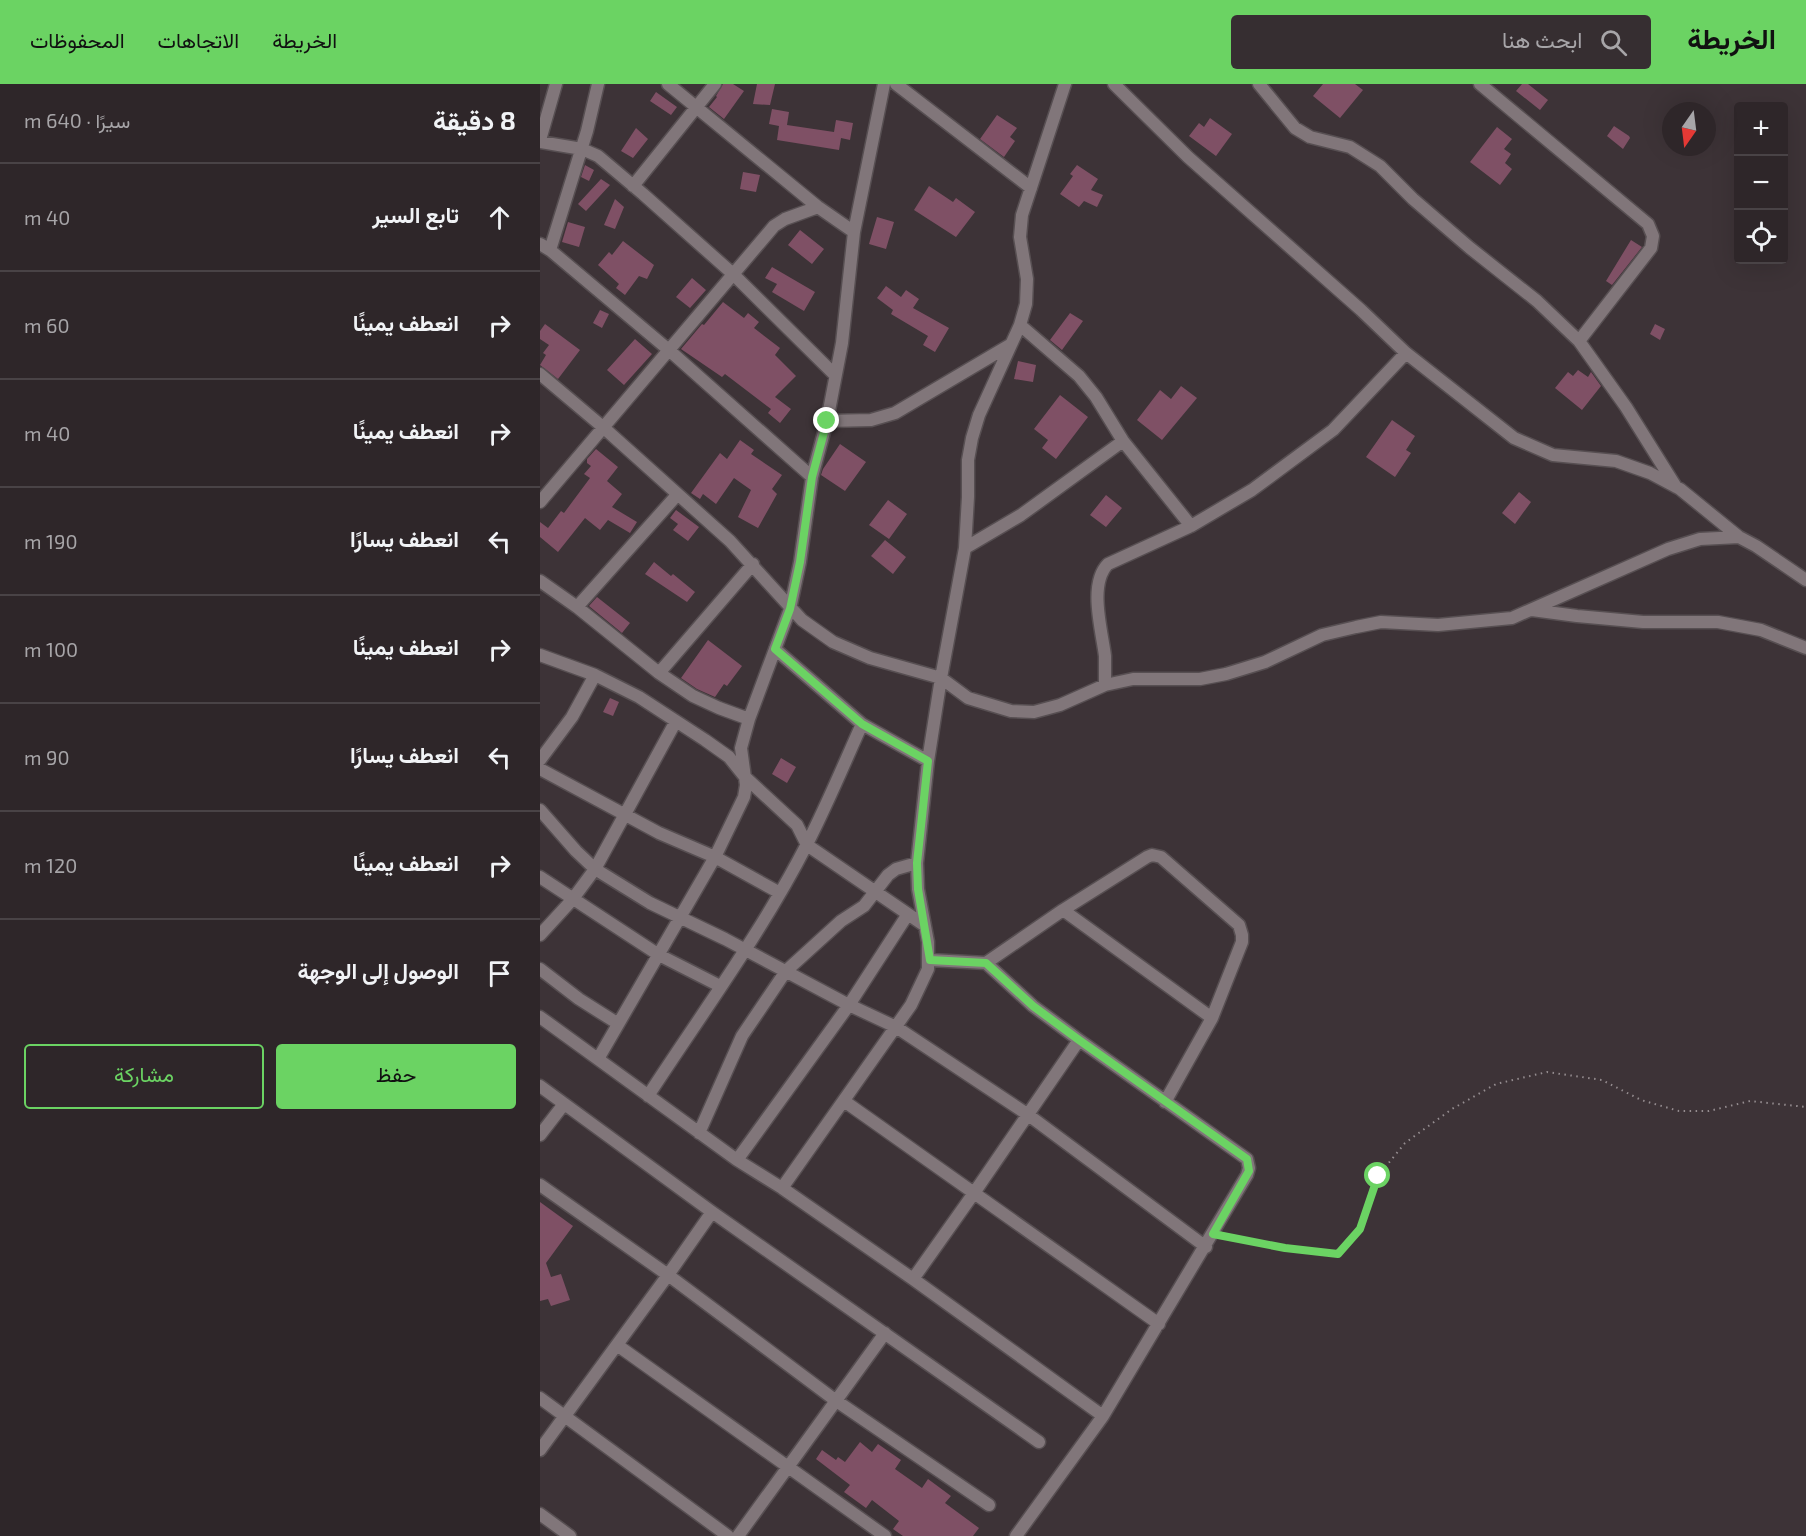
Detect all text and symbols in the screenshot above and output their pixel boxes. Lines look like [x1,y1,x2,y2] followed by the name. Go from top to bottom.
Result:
[1231,15,1651,69] search box
[1687,21,1776,55] text: الخريطة
[1502,26,1582,52] text: ابحث هنا
[1597,26,1630,59] icon: search
[30,27,125,52] text: المحفوظات
[158,27,239,52] text: الاتجاهات
[272,27,337,52] text: الخريطة
[1662,102,1716,156] north arrow
[1734,102,1788,264] map controls
[1734,102,1788,156] button: +
[433,104,516,135] text: 8 دقيقة
[24,108,130,132] text: سيرًا · 640 m
[1734,156,1788,210] button: −
[372,201,459,227] text: تابع السير
[483,201,516,234] icon: ahead
[24,205,70,229] text: 40 m
[1734,210,1788,264] button: locate
[353,309,459,335] text: انعطف يمينًا
[483,309,516,342] icon: right
[24,313,70,337] text: 60 m
[813,407,839,433] route end
[353,417,459,443] text: انعطف يمينًا
[483,417,516,450] icon: right
[24,421,70,445] text: 40 m
[350,525,459,551] text: انعطف يسارًا
[483,525,516,558] icon: left
[24,529,77,553] text: 190 m
[353,633,459,659] text: انعطف يمينًا
[483,633,516,666] icon: right
[24,637,78,661] text: 100 m
[350,741,459,767] text: انعطف يسارًا
[483,741,516,774] icon: left
[24,745,70,769] text: 90 m
[353,849,459,875] text: انعطف يمينًا
[483,849,516,882] icon: right
[24,853,77,877] text: 120 m
[297,957,459,983] text: الوصول إلى الوجهة
[483,957,516,990] icon: arrive
[24,1044,264,1109] button: مشاركة
[276,1044,516,1109] button: حفظ
[1364,1162,1390,1188] route start

